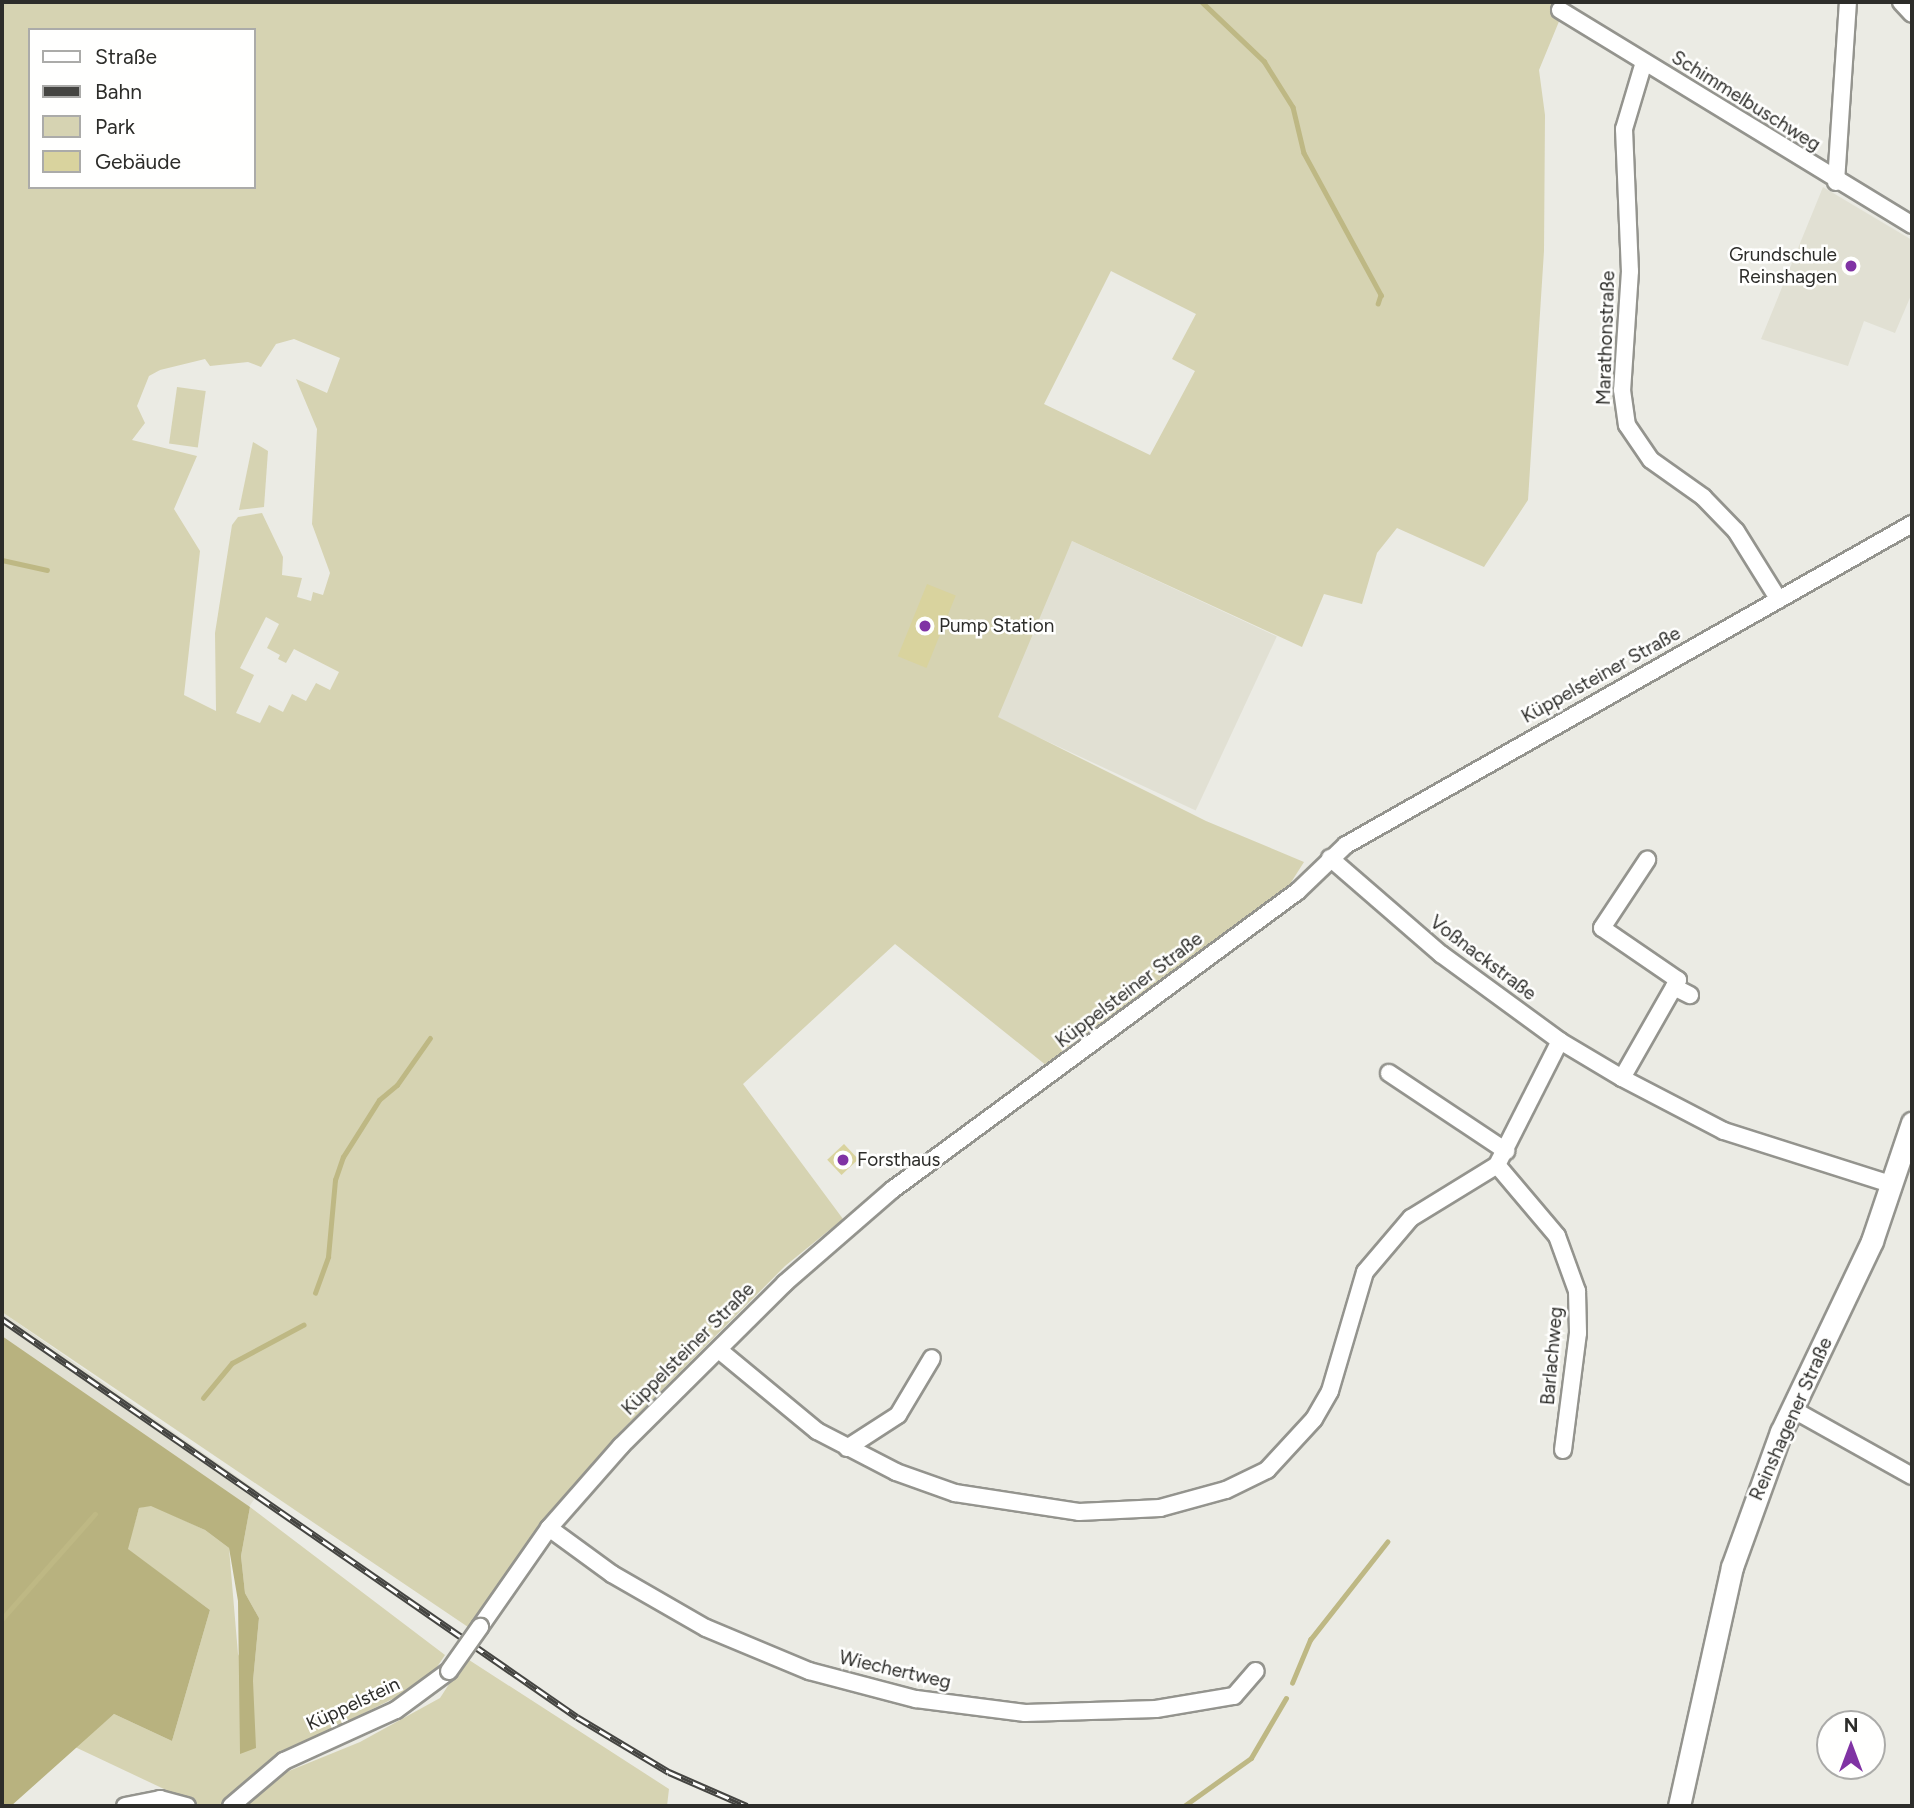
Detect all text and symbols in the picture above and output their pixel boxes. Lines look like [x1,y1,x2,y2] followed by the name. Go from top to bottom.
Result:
[28,28,256,189] legend
[95,44,157,69] text: Straße
[1667,46,1825,156] street label: Schimmelbuschweg
[95,79,142,104] text: Bahn
[95,114,135,139] text: Park
[95,149,181,174] text: Gebäude
[1729,244,1837,288] place label: Grundschule Reinshagen
[1843,258,1859,274] marker: Grundschule Reinshagen
[1592,270,1620,406] street label: Marathonstraße
[939,615,1054,637] place label: Pump Station
[917,618,933,634] marker: Pump Station
[1518,622,1684,728] street label: Küppelsteiner Straße
[1425,911,1541,1005] street label: Voßnackstraße
[1051,927,1207,1053] street label: Küppelsteiner Straße
[857,1149,940,1171] place label: Forsthaus
[835,1152,851,1168] marker: Forsthaus
[617,1278,759,1420] street label: Küppelsteiner Straße
[1536,1306,1568,1406] street label: Barlachweg
[1745,1334,1837,1504] street label: Reinshagener Straße
[837,1646,953,1694] street label: Wiechertweg
[303,1672,403,1736] street label: Küppelstein
[1816,1710,1886,1780] north arrow
[1844,1714,1858,1737] text: N

